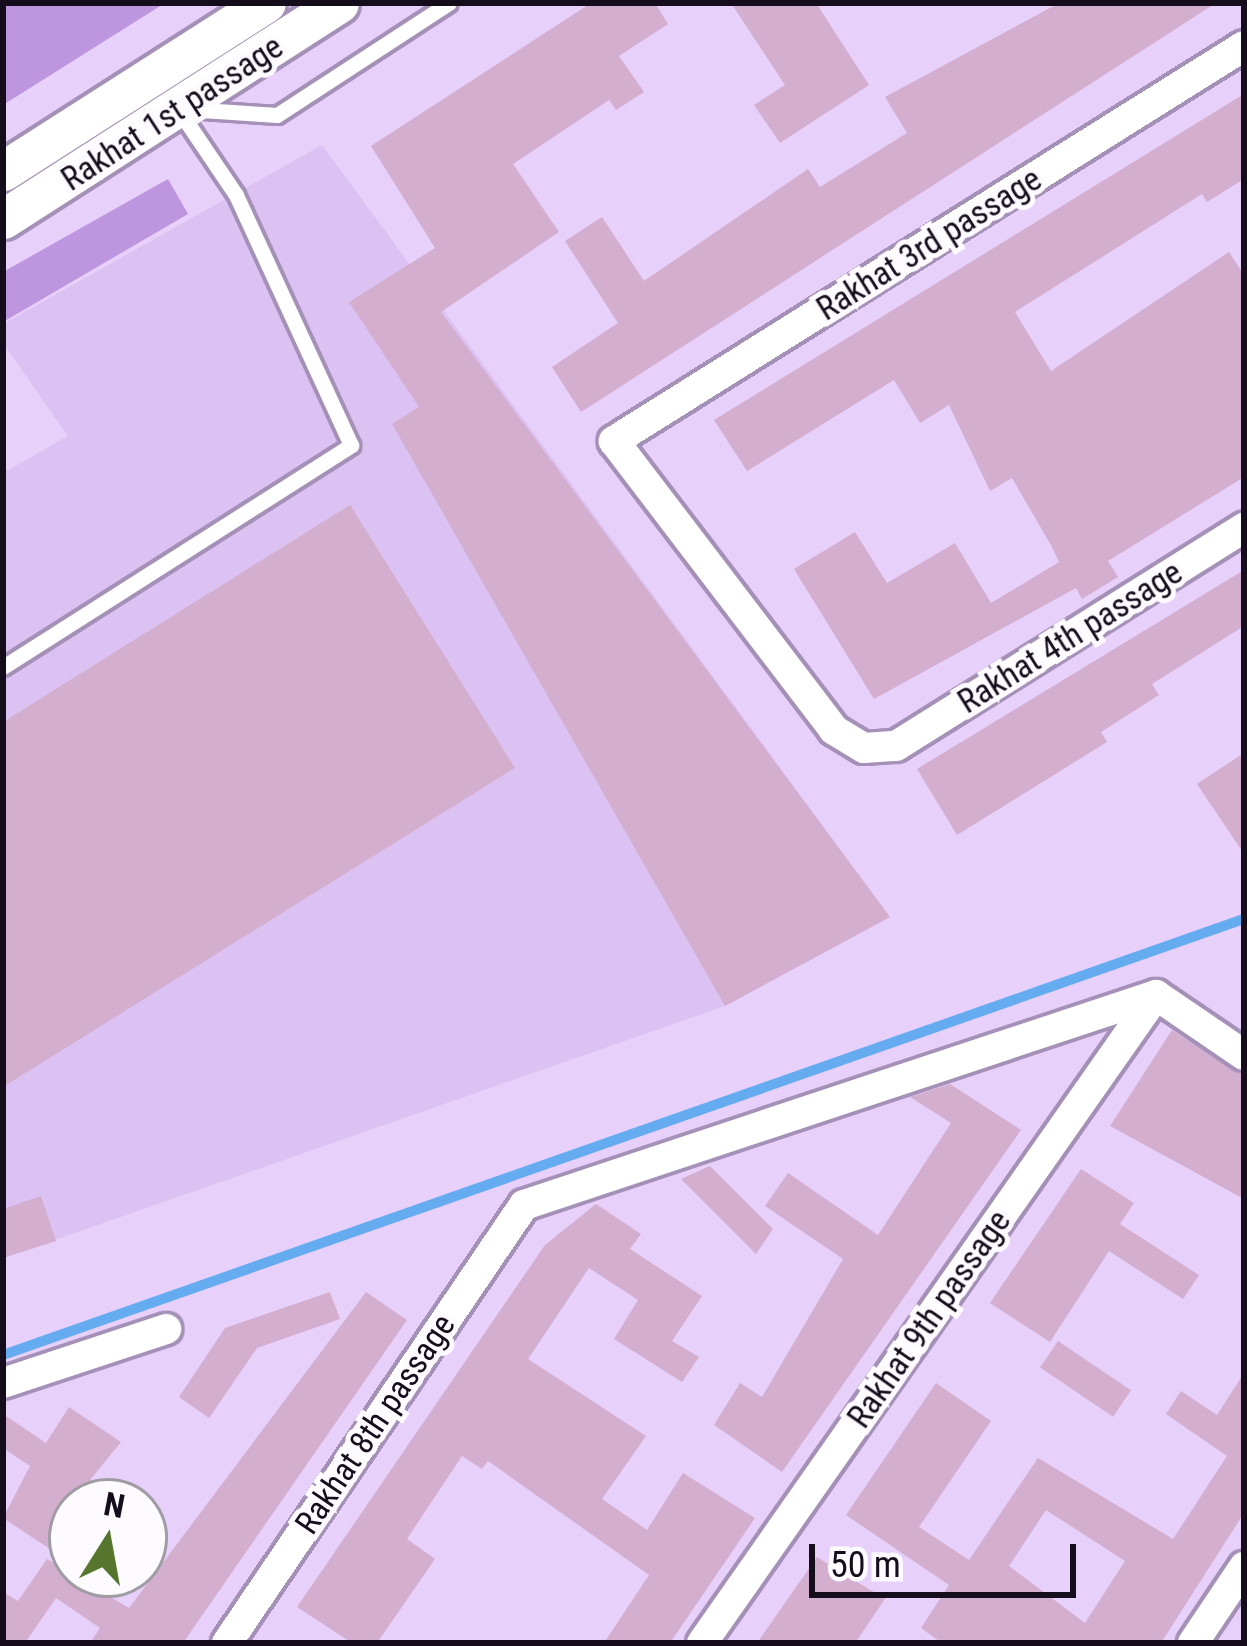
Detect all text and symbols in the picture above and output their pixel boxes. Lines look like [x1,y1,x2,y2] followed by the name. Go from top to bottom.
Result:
[54,27,290,199] street label: Rakhat 1st passage
[810,159,1048,329] street label: Rakhat 3rd passage
[951,552,1189,722] street label: Rakhat 4th passage
[839,1203,1019,1435] street label: Rakhat 9th passage
[287,1307,463,1541] street label: Rakhat 8th passage
[48,1478,168,1598] north arrow
[101,1484,128,1526] text: N
[815,1520,1082,1594] scale bar
[830,1544,901,1586] text: 50 m

